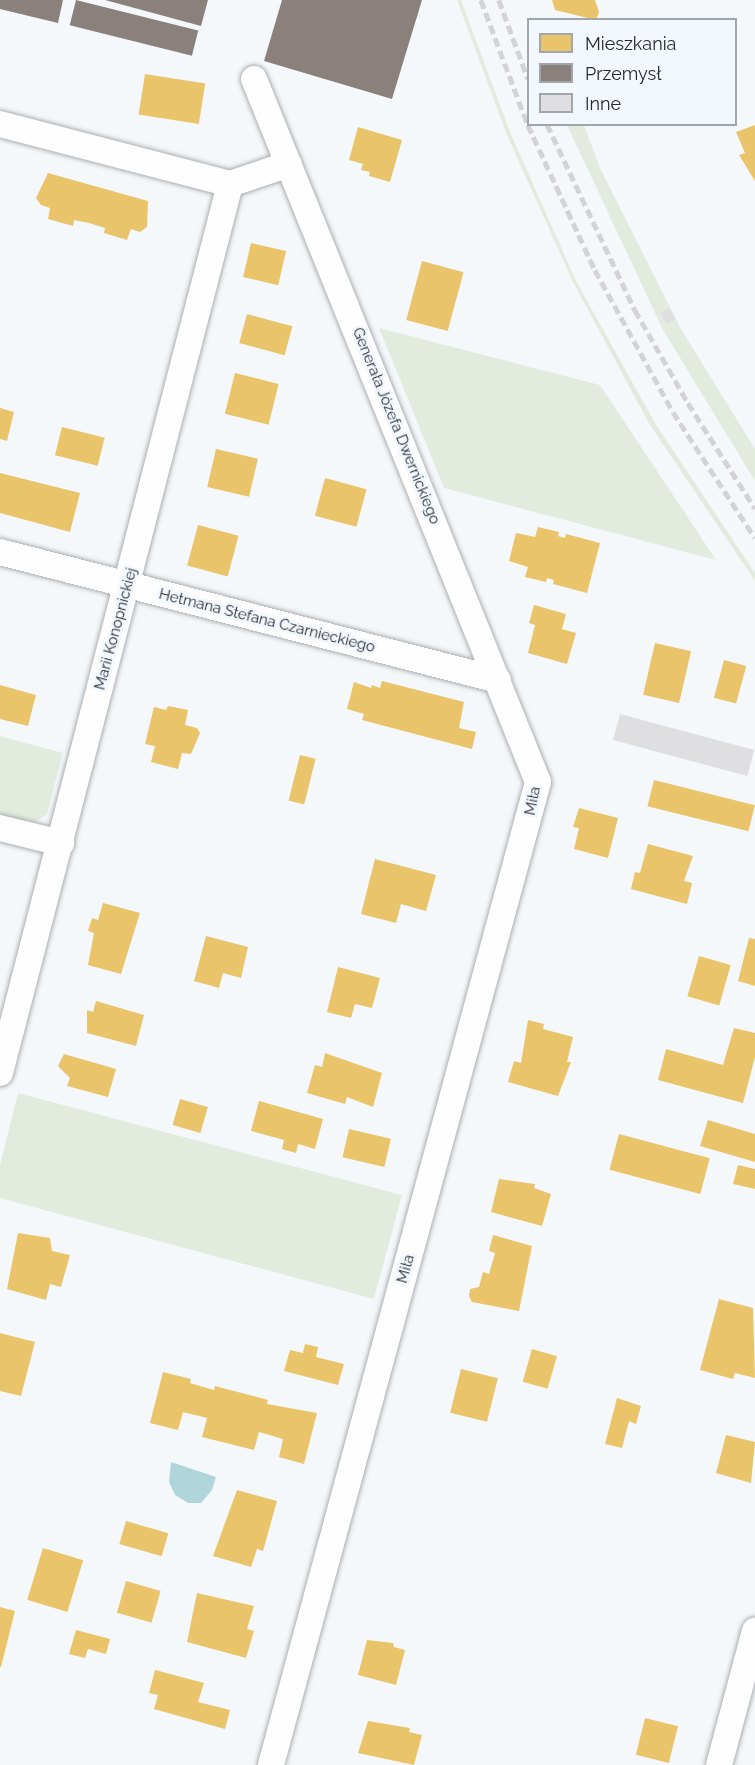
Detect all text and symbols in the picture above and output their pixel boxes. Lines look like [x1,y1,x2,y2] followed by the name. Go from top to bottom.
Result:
[527,18,737,126] legend
[585,33,676,54] text: Mieszkania
[585,63,662,84] text: Przemysł
[585,93,621,114] text: Inne
[348,325,444,527] street label: Generała Józefa Dwernickiego
[91,566,141,692] street label: Marii Konopnickiej
[157,585,377,657] street label: Hetmana Stefana Czarnieckiego
[521,785,545,817] street label: Miła
[394,1253,418,1285] street label: Miła

